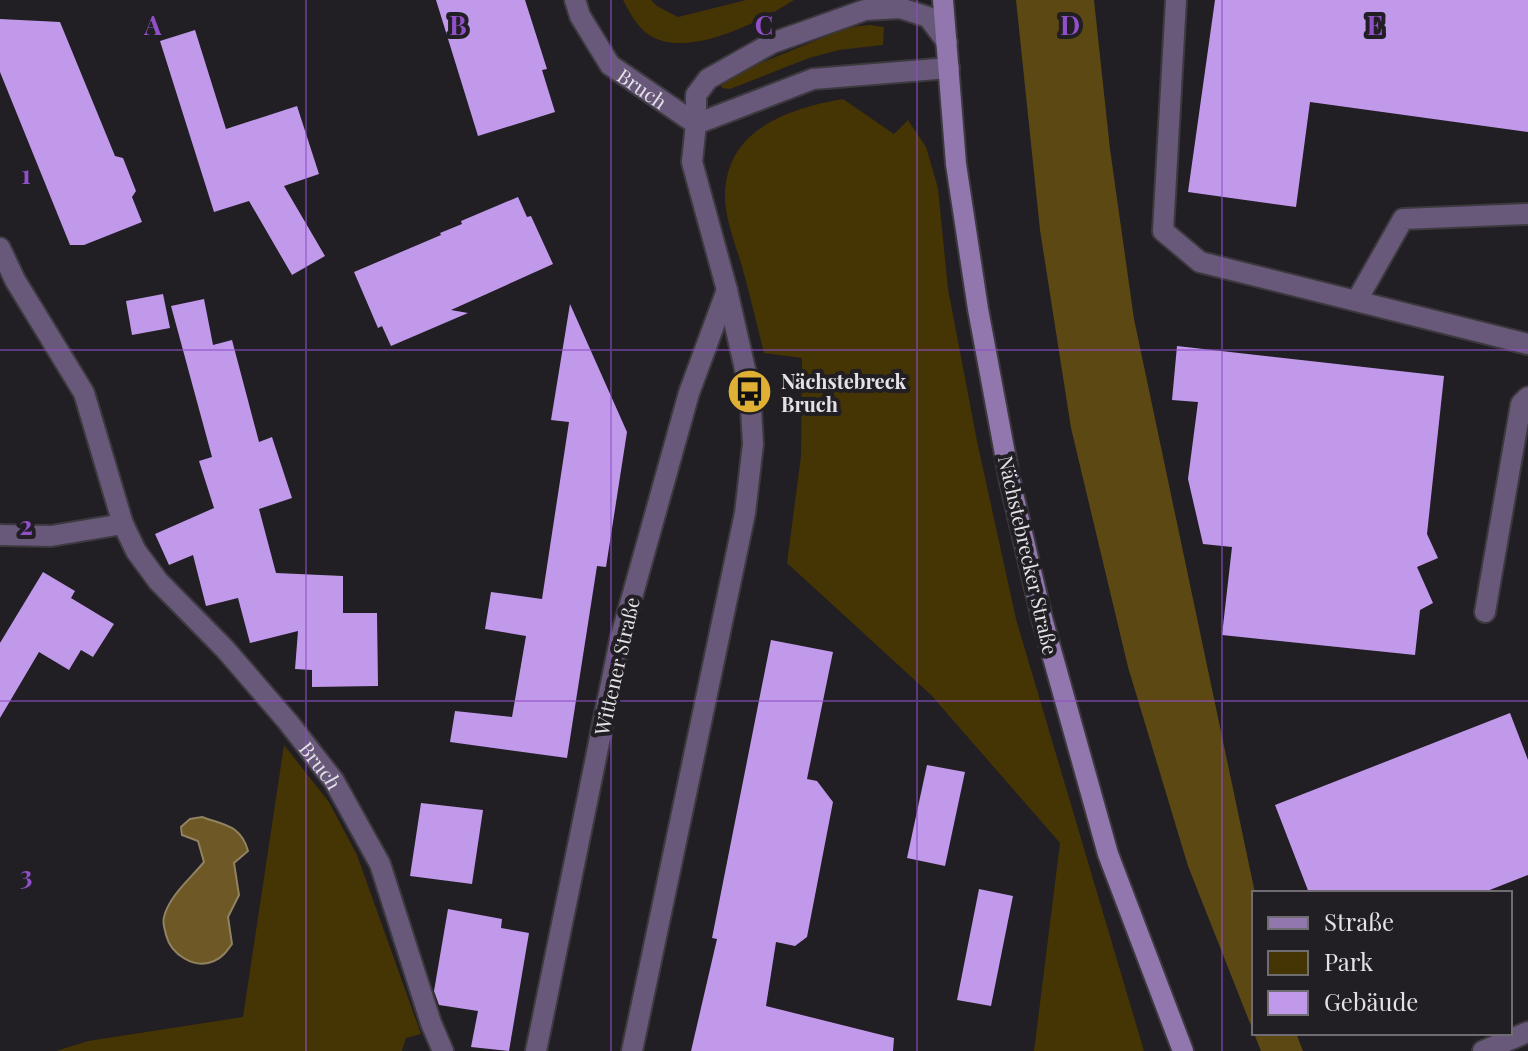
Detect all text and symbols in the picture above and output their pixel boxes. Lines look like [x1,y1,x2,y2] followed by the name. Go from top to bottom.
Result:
[143,7,162,42] text: A
[449,7,467,42] text: B
[755,7,773,42] text: C
[1060,7,1080,42] text: D
[1367,7,1383,42] text: E
[613,61,673,114] street label: Bruch
[21,156,31,191] text: 1
[726,367,774,415] bus stop icon: Nächstebreck Bruch
[781,367,907,417] place label: Nächstebreck Bruch
[993,453,1065,657] street label: Nächstebrecker Straße
[19,507,33,542] text: 2
[587,594,645,739] street label: Wittener Straße
[294,735,349,794] street label: Bruch
[20,857,32,892] text: 3
[1252,891,1512,1035] legend
[1324,905,1394,937] text: Straße
[1324,945,1374,977] text: Park
[1324,985,1419,1017] text: Gebäude

